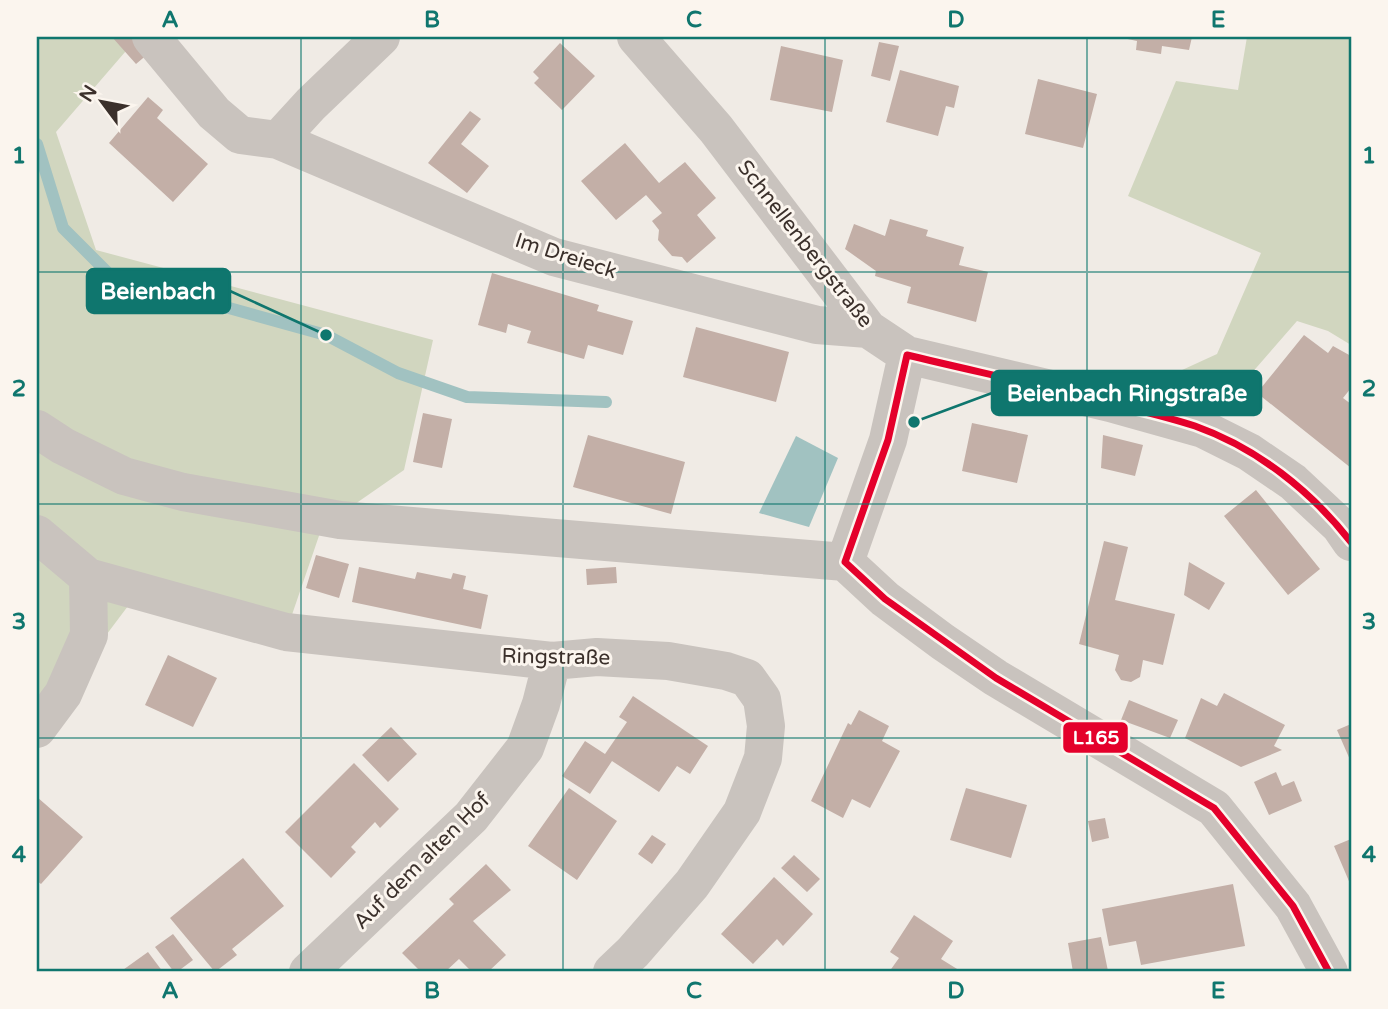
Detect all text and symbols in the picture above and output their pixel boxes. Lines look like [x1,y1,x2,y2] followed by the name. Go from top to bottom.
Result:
[161,6,179,34] text: A
[424,6,440,34] text: B
[686,6,702,34] text: C
[947,6,965,34] text: D
[1211,6,1225,34] text: E
[66,66,136,136] north arrow
[75,81,102,106] text: N
[12,142,26,170] text: 1
[1362,142,1376,170] text: 1
[732,155,878,333] street label: Schnellenbergstraße
[512,228,620,284] street label: Im Dreieck
[87,269,230,313] callout: Beienbach
[100,278,216,306] text: Beienbach
[992,371,1261,415] callout: Beienbach Ringstraße
[12,375,26,403] text: 2
[1362,375,1376,403] text: 2
[1007,380,1247,408] text: Beienbach Ringstraße
[12,608,26,636] text: 3
[1362,608,1376,636] text: 3
[501,644,611,670] street label: Ringstraße
[1062,721,1129,754] line badge: L165
[1073,727,1119,749] text: L165
[349,788,495,934] street label: Auf dem alten Hof
[12,841,27,869] text: 4
[1362,841,1377,869] text: 4
[161,977,179,1005] text: A
[424,977,440,1005] text: B
[686,977,702,1005] text: C
[947,977,965,1005] text: D
[1211,977,1225,1005] text: E

